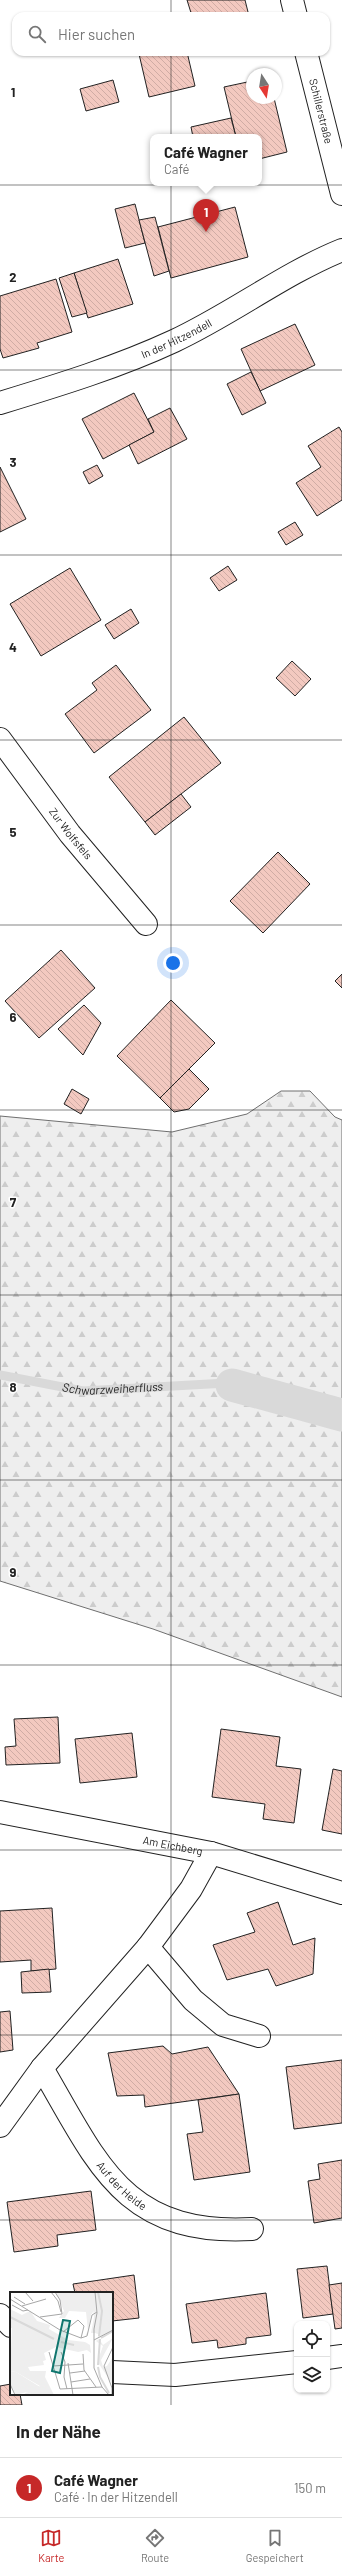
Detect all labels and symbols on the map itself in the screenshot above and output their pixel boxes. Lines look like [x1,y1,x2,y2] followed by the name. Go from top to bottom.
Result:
[246,68,282,104] north arrow
[307,77,336,145] street label: Schillerstraße
[11,84,15,100] text: 1
[193,199,219,232] pin: 1
[9,269,17,285] text: 2
[139,316,214,361] street label: In der Hitzendell
[9,454,17,470] text: 3
[9,639,17,655] text: 4
[47,805,95,862] street label: Zur Wolfsfels
[9,824,17,840] text: 5
[163,953,183,973] your location
[10,1009,17,1025] text: 6
[10,1194,17,1210] text: 7
[9,1379,17,1395] text: 8
[61,1379,164,1397] water label: Schwarzweiherfluss
[10,1564,17,1580] text: 9
[142,1833,204,1857] street label: Am Eichberg
[94,2159,149,2212] street label: Auf der Heide
[10,2292,113,2395] inset map

